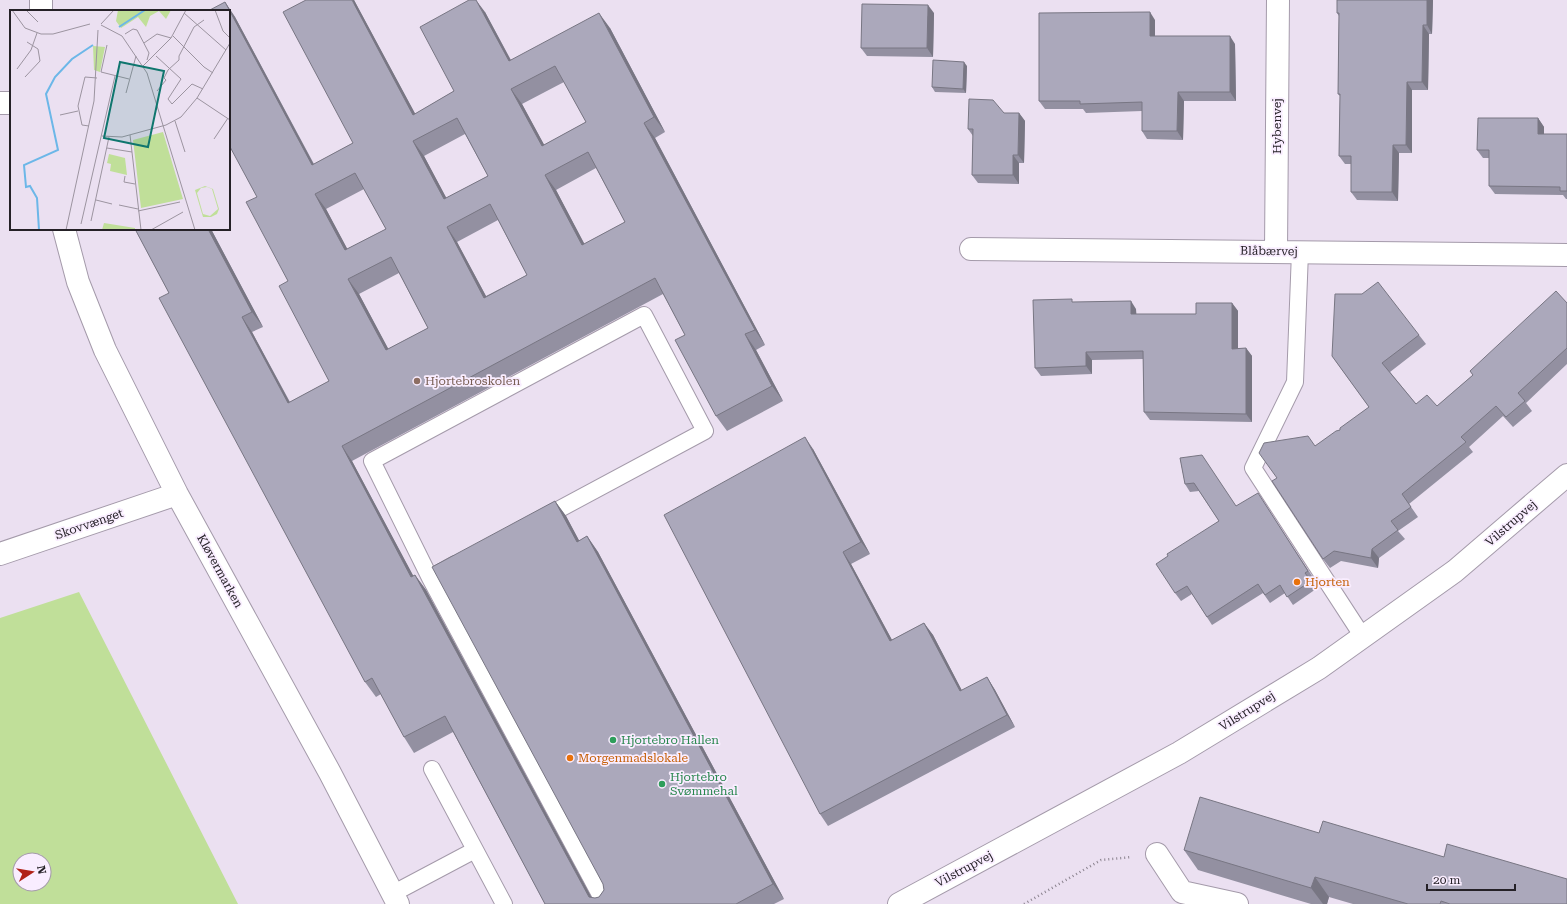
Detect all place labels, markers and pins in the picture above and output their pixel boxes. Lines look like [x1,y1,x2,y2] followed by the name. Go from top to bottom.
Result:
[425,374,520,388] place label: Hjortebroskolen
[412,376,422,386] marker: Hjortebroskolen
[1305,575,1350,589] place label: Hjorten
[1292,577,1302,587] marker: Hjorten
[621,733,719,747] place label: Hjortebro Hallen
[608,735,618,745] marker: Hjortebro Hallen
[578,751,688,765] place label: Morgenmadslokale
[565,753,575,763] marker: Morgenmadslokale
[670,770,738,798] place label: Hjortebro Svømmehal
[657,779,667,789] marker: Hjortebro Svømmehal

